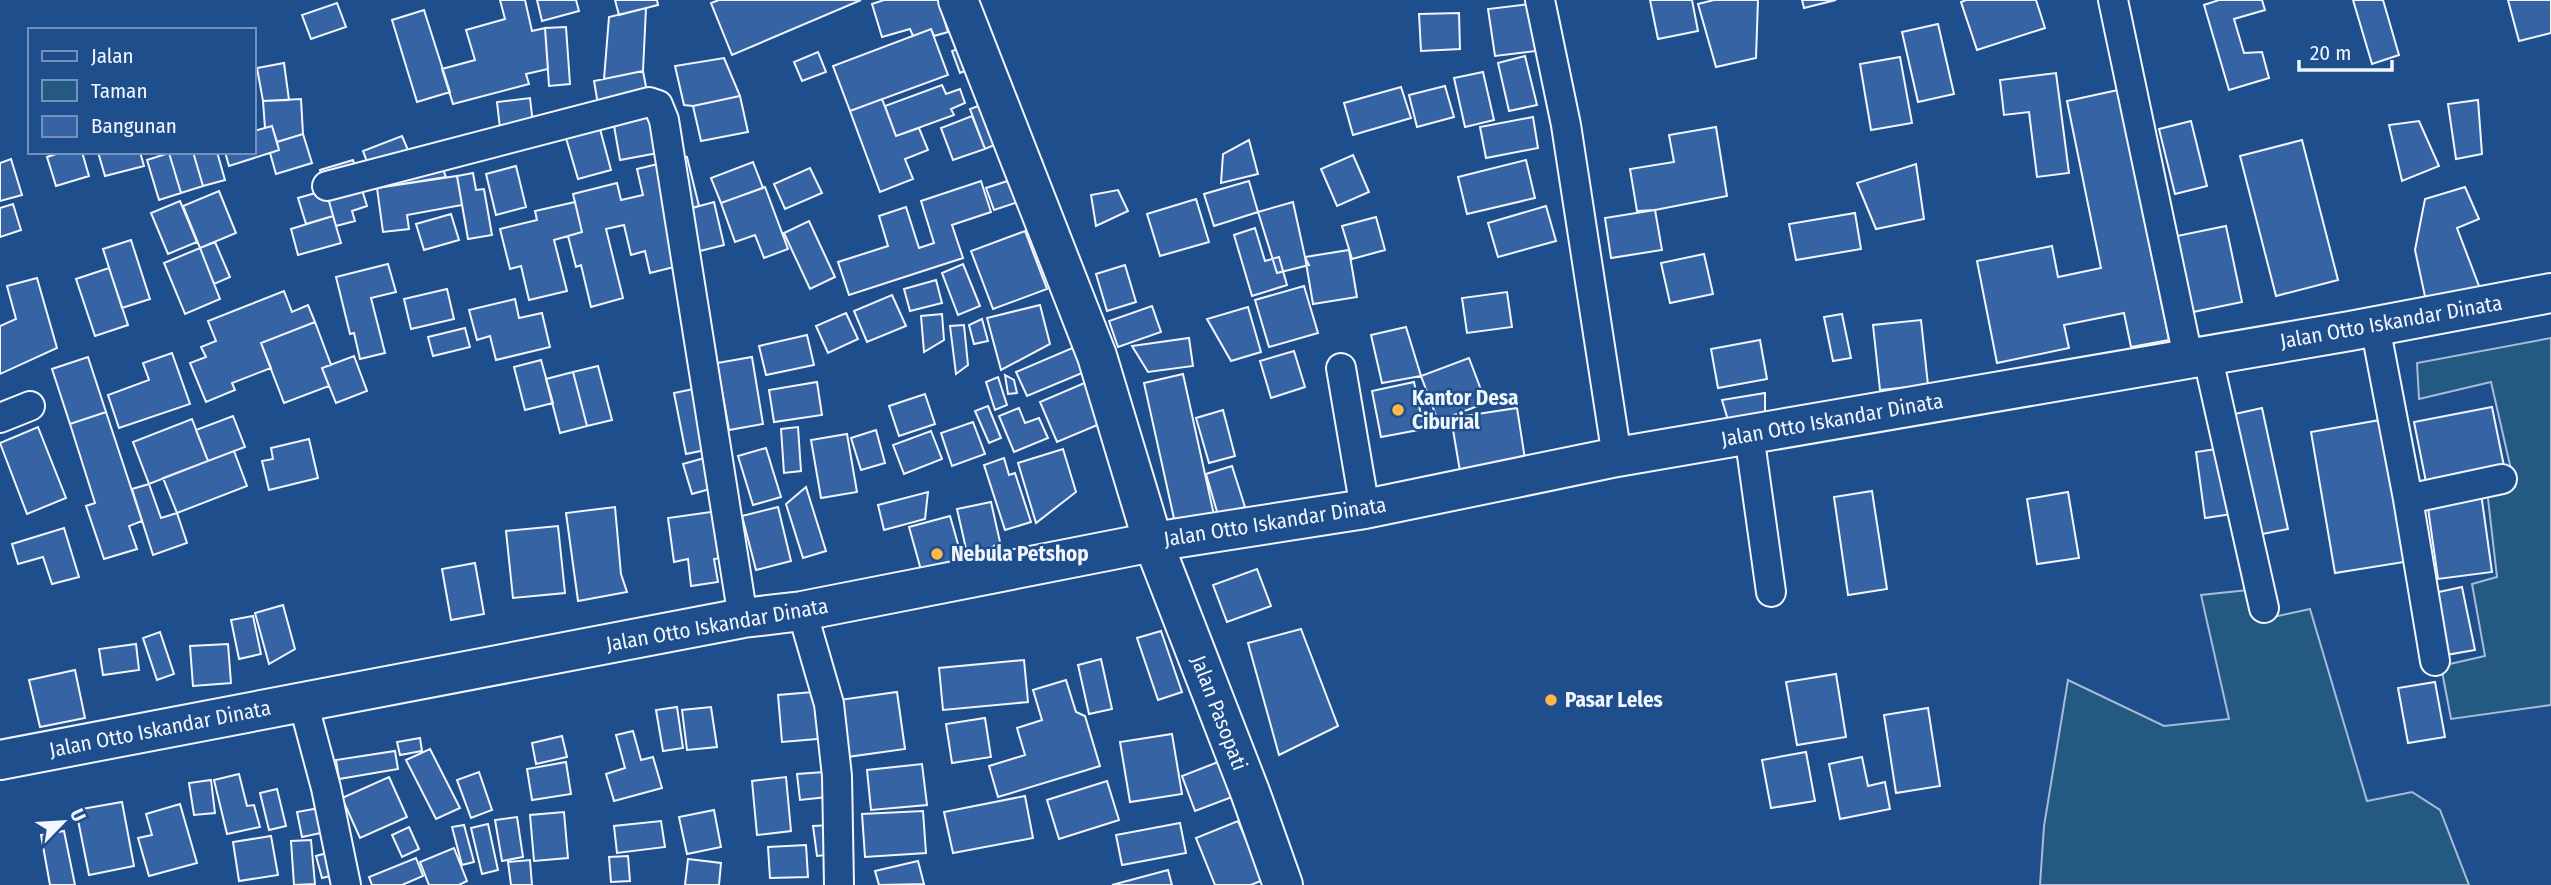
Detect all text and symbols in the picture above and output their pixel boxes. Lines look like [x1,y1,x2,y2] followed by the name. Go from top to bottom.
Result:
[28,28,256,154] legend
[2299,28,2392,72] scale bar
[2310,40,2351,66] text: 20 m
[91,43,134,69] text: Jalan
[91,78,147,104] text: Taman
[91,113,177,139] text: Bangunan
[2278,290,2504,354] street label: Jalan Otto Iskandar Dinata
[1412,385,1518,435] place label: Kantor Desa Ciburial
[1719,388,1945,452] street label: Jalan Otto Iskandar Dinata
[1390,402,1406,418] marker: Kantor Desa Ciburial
[1162,492,1388,552] street label: Jalan Otto Iskandar Dinata
[951,541,1089,567] place label: Nebula Petshop
[929,546,945,562] marker: Nebula Petshop
[604,593,830,657] street label: Jalan Otto Iskandar Dinata
[1185,652,1253,774] street label: Jalan Pasopati
[1565,687,1663,713] place label: Pasar Leles
[1543,692,1559,708] marker: Pasar Leles
[47,695,273,763] street label: Jalan Otto Iskandar Dinata
[28,787,98,857] north arrow
[65,805,91,825] text: U

